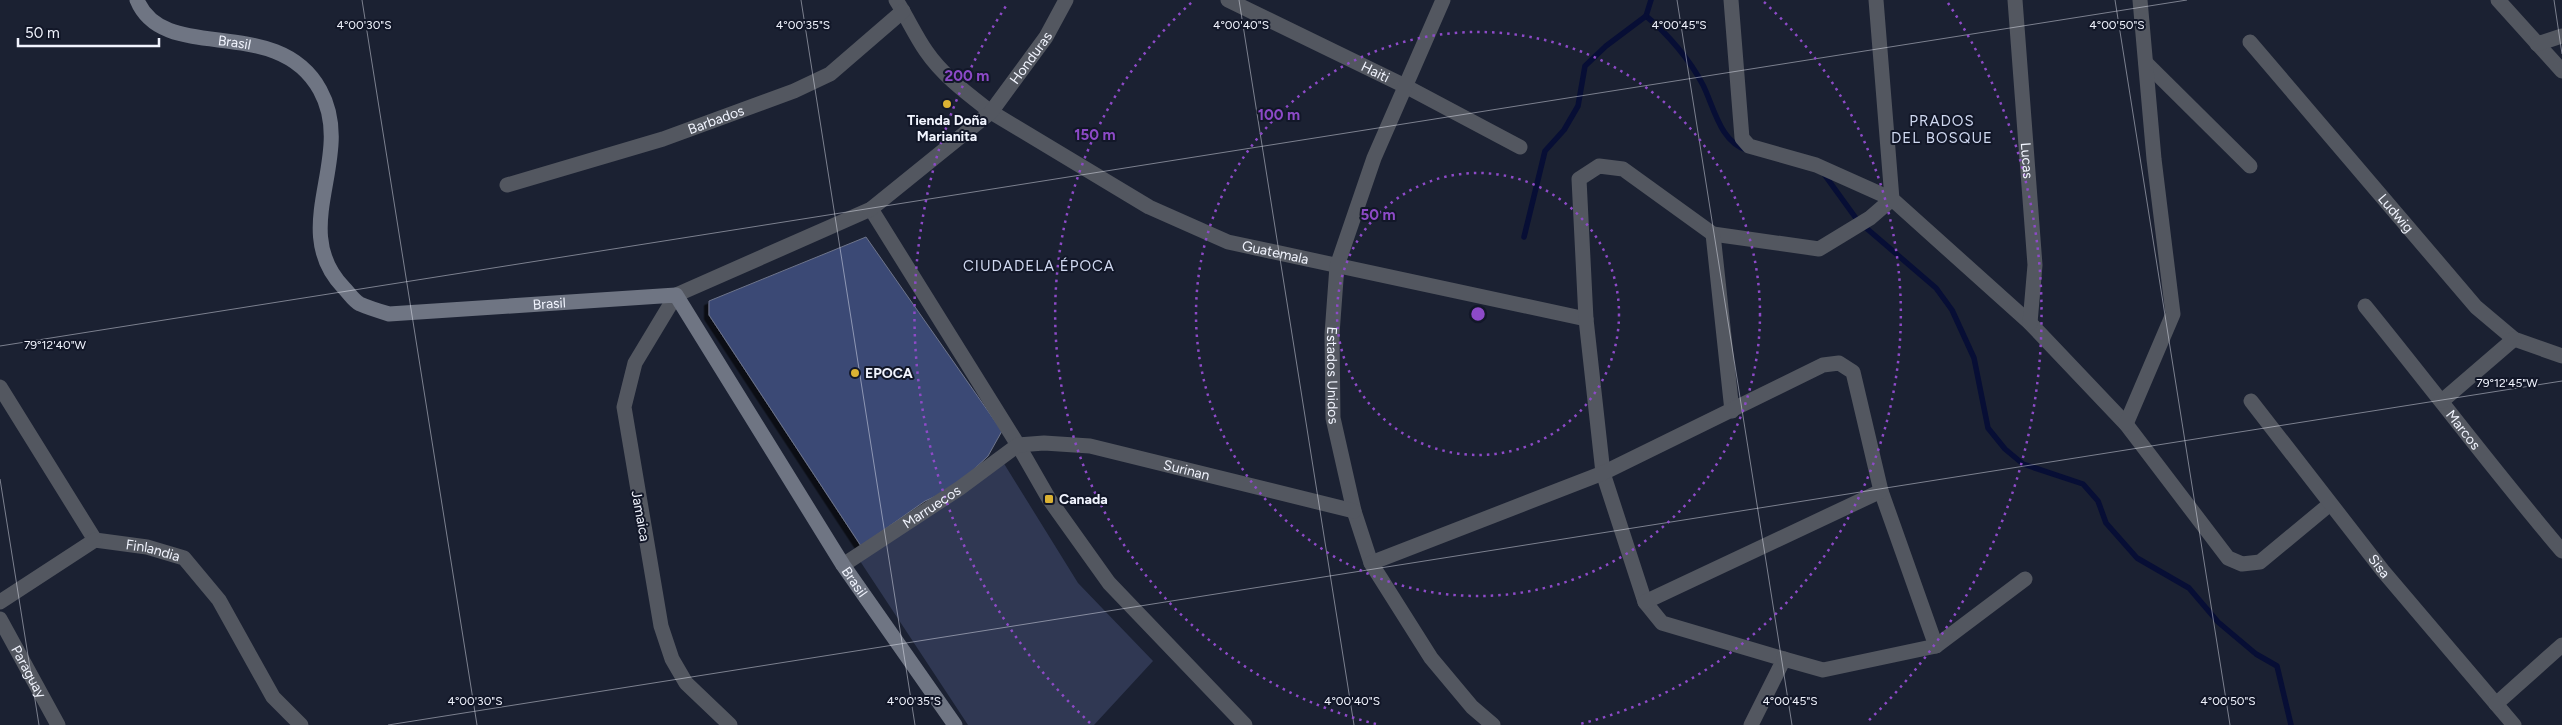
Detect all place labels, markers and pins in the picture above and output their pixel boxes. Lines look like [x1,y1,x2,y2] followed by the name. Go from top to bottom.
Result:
[941,98,953,110] marker: Tienda Doña Marianita
[907,112,987,145] place label: Tienda Doña Marianita
[1469,305,1487,323] centre of rings
[865,365,913,382] place label: EPOCA
[849,367,861,379] marker: EPOCA
[1059,491,1108,508] place label: Canada
[1043,493,1055,505] marker: Canada

